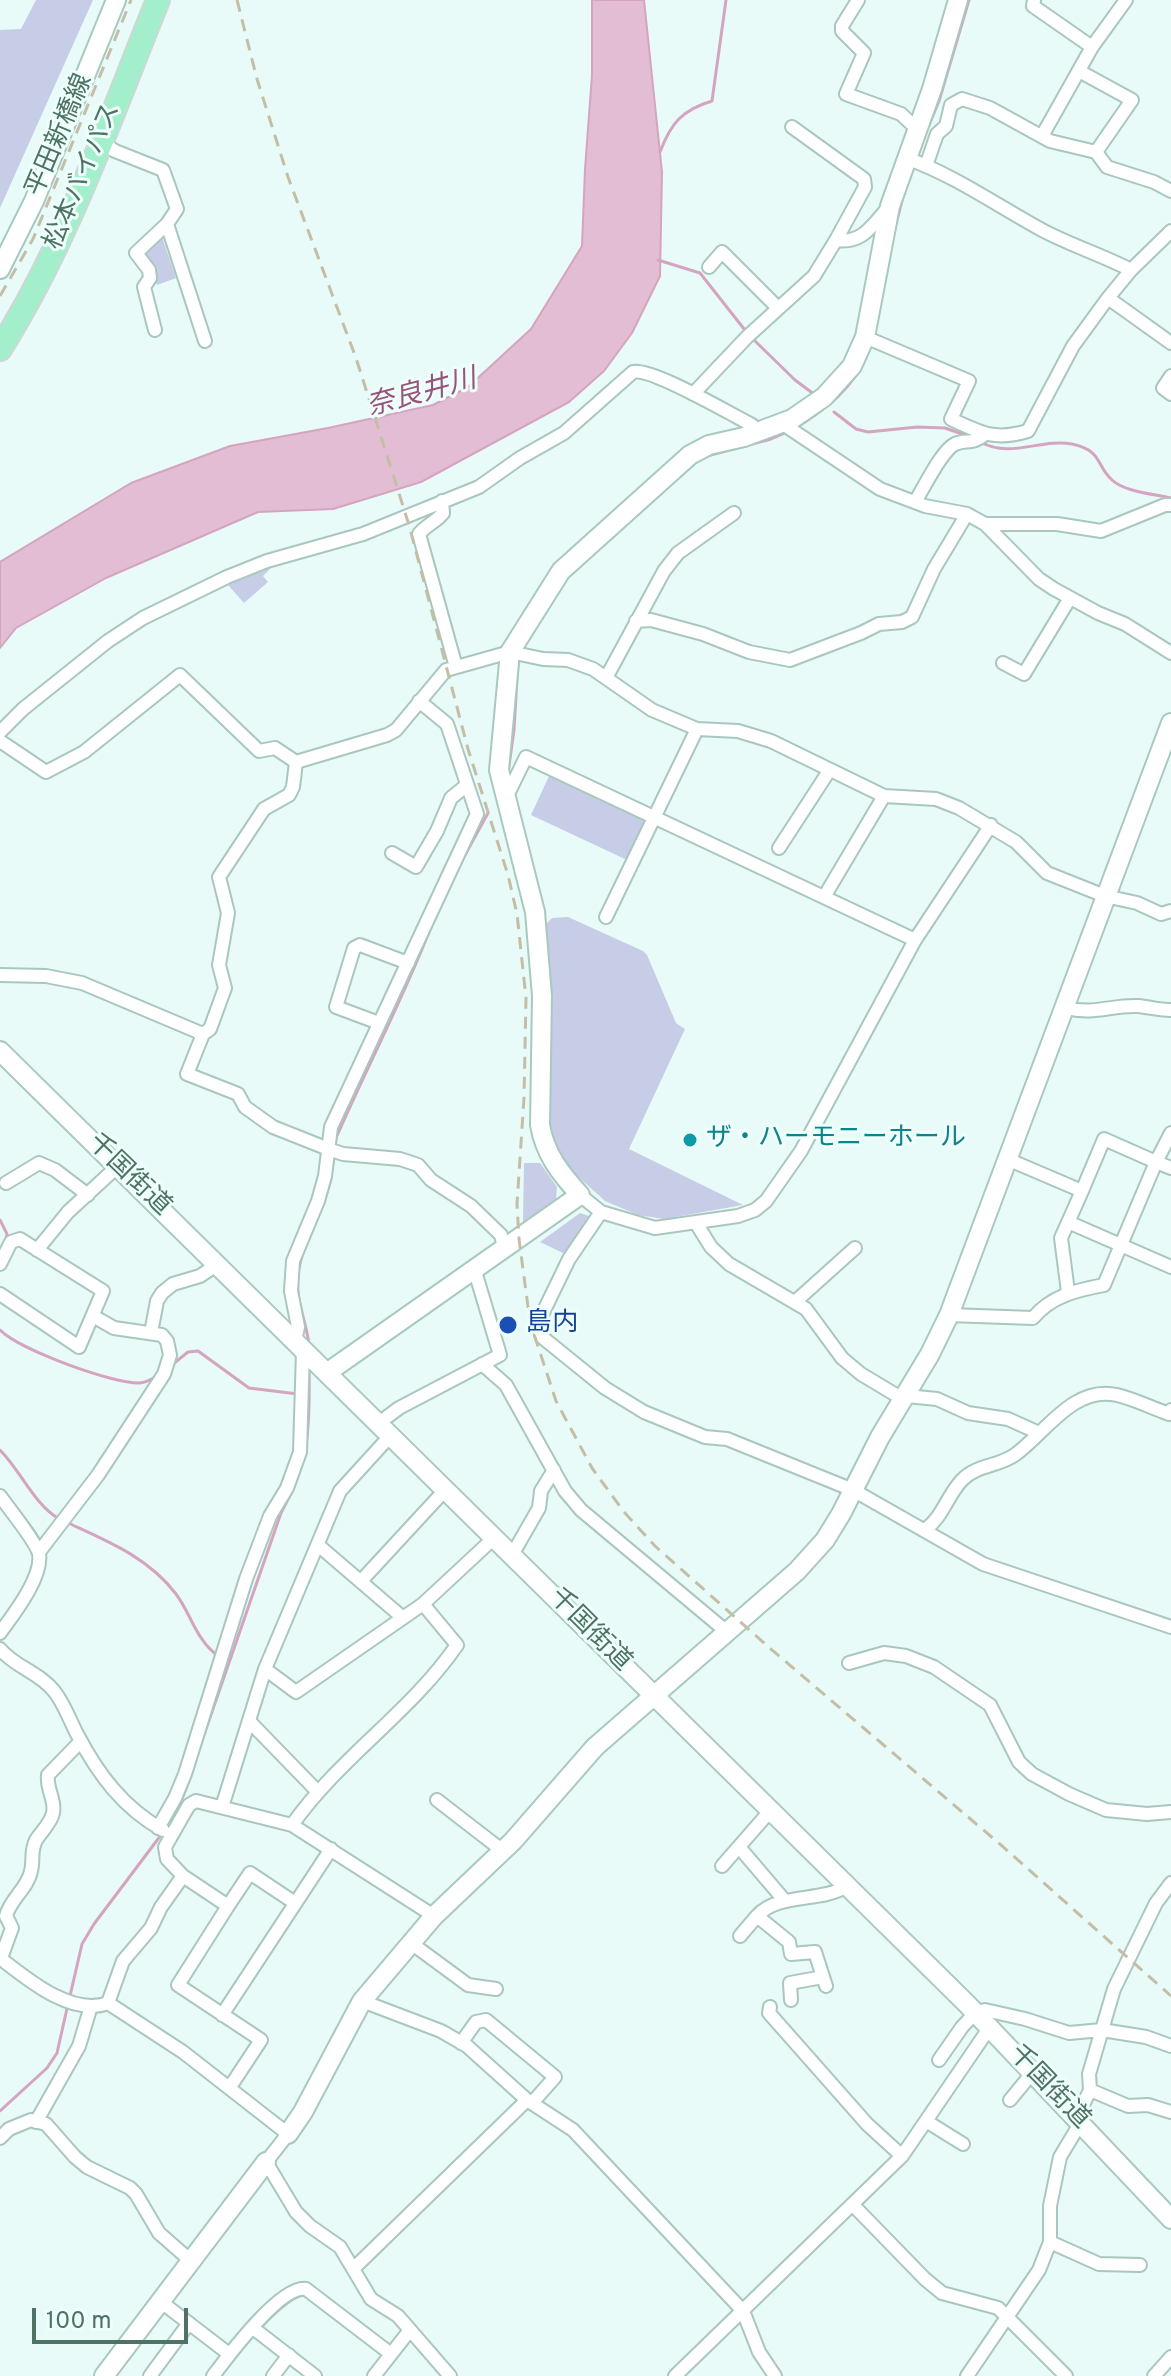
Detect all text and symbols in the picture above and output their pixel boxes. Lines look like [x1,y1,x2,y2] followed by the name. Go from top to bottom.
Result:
[21,70,101,202] street label: 平田新橋線
[39,99,129,255] street label: 松本バイパス
[364,364,480,426] water label: 奈良井川
[706,1124,966,1156] place label: ザ・ハーモニーホール
[80,1129,176,1223] street label: 千国街道
[681,1131,699,1149] marker: ザ・ハーモニーホール
[526,1309,578,1341] place label: 島内
[497,1314,519,1336] marker: 島内
[541,1583,637,1679] street label: 千国街道
[1001,2040,1095,2136] street label: 千国街道
[36,2292,192,2342] scale bar
[46,2307,112,2337] text: 100 m

